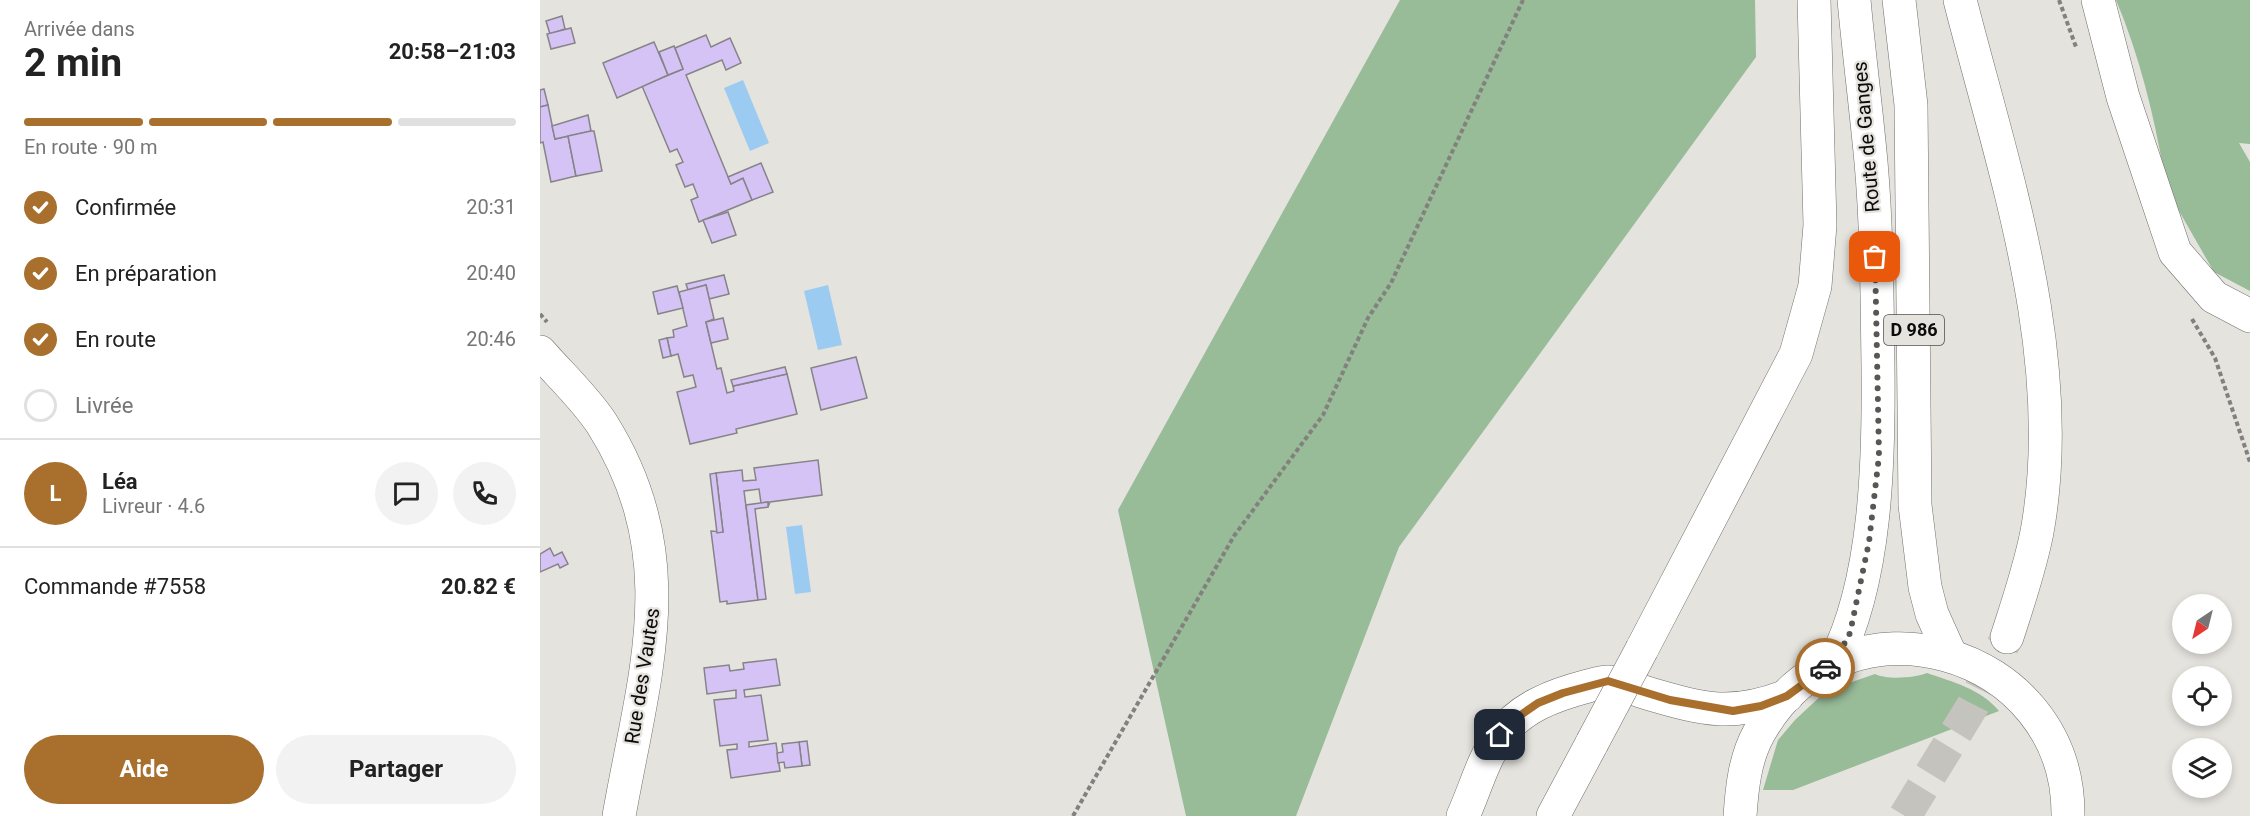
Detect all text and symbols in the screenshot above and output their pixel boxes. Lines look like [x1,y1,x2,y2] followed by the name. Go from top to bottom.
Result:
[24,17,135,41] text: Arrivée dans
[389,39,516,64] text: 20:58–21:03
[24,40,122,86] text: 2 min
[1847,61,1885,213] street label: Route de Ganges
[24,135,158,159] text: En route · 90 m
[24,191,57,224] icon: check
[75,195,176,220] text: Confirmée
[466,195,516,219] text: 20:31
[1849,231,1900,282] pin
[1858,240,1891,273] icon: bag
[24,257,57,290] icon: check
[75,261,217,286] text: En préparation
[466,261,516,285] text: 20:40
[1884,315,1944,345] road number: D 986
[24,323,57,356] icon: check
[75,327,156,352] text: En route
[466,327,516,351] text: 20:46
[75,393,133,418] text: Livrée
[375,462,438,525] button: chat
[453,462,516,525] button: phone
[102,469,138,494] text: Léa
[50,481,61,506] text: L
[102,494,205,518] text: Livreur · 4.6
[24,574,206,599] text: Commande #7558
[441,574,516,599] text: 20.82 €
[2172,594,2232,654] north arrow
[2172,594,2232,798] map controls
[619,606,665,746] street label: Rue des Vautes
[1795,638,1855,698] courier
[1809,652,1842,685] icon: car
[2172,666,2232,726] button: locate
[1474,709,1525,760] pin
[1483,718,1516,751] icon: home
[24,735,264,804] button: Aide
[276,735,516,804] button: Partager
[2172,738,2232,798] button: layers

